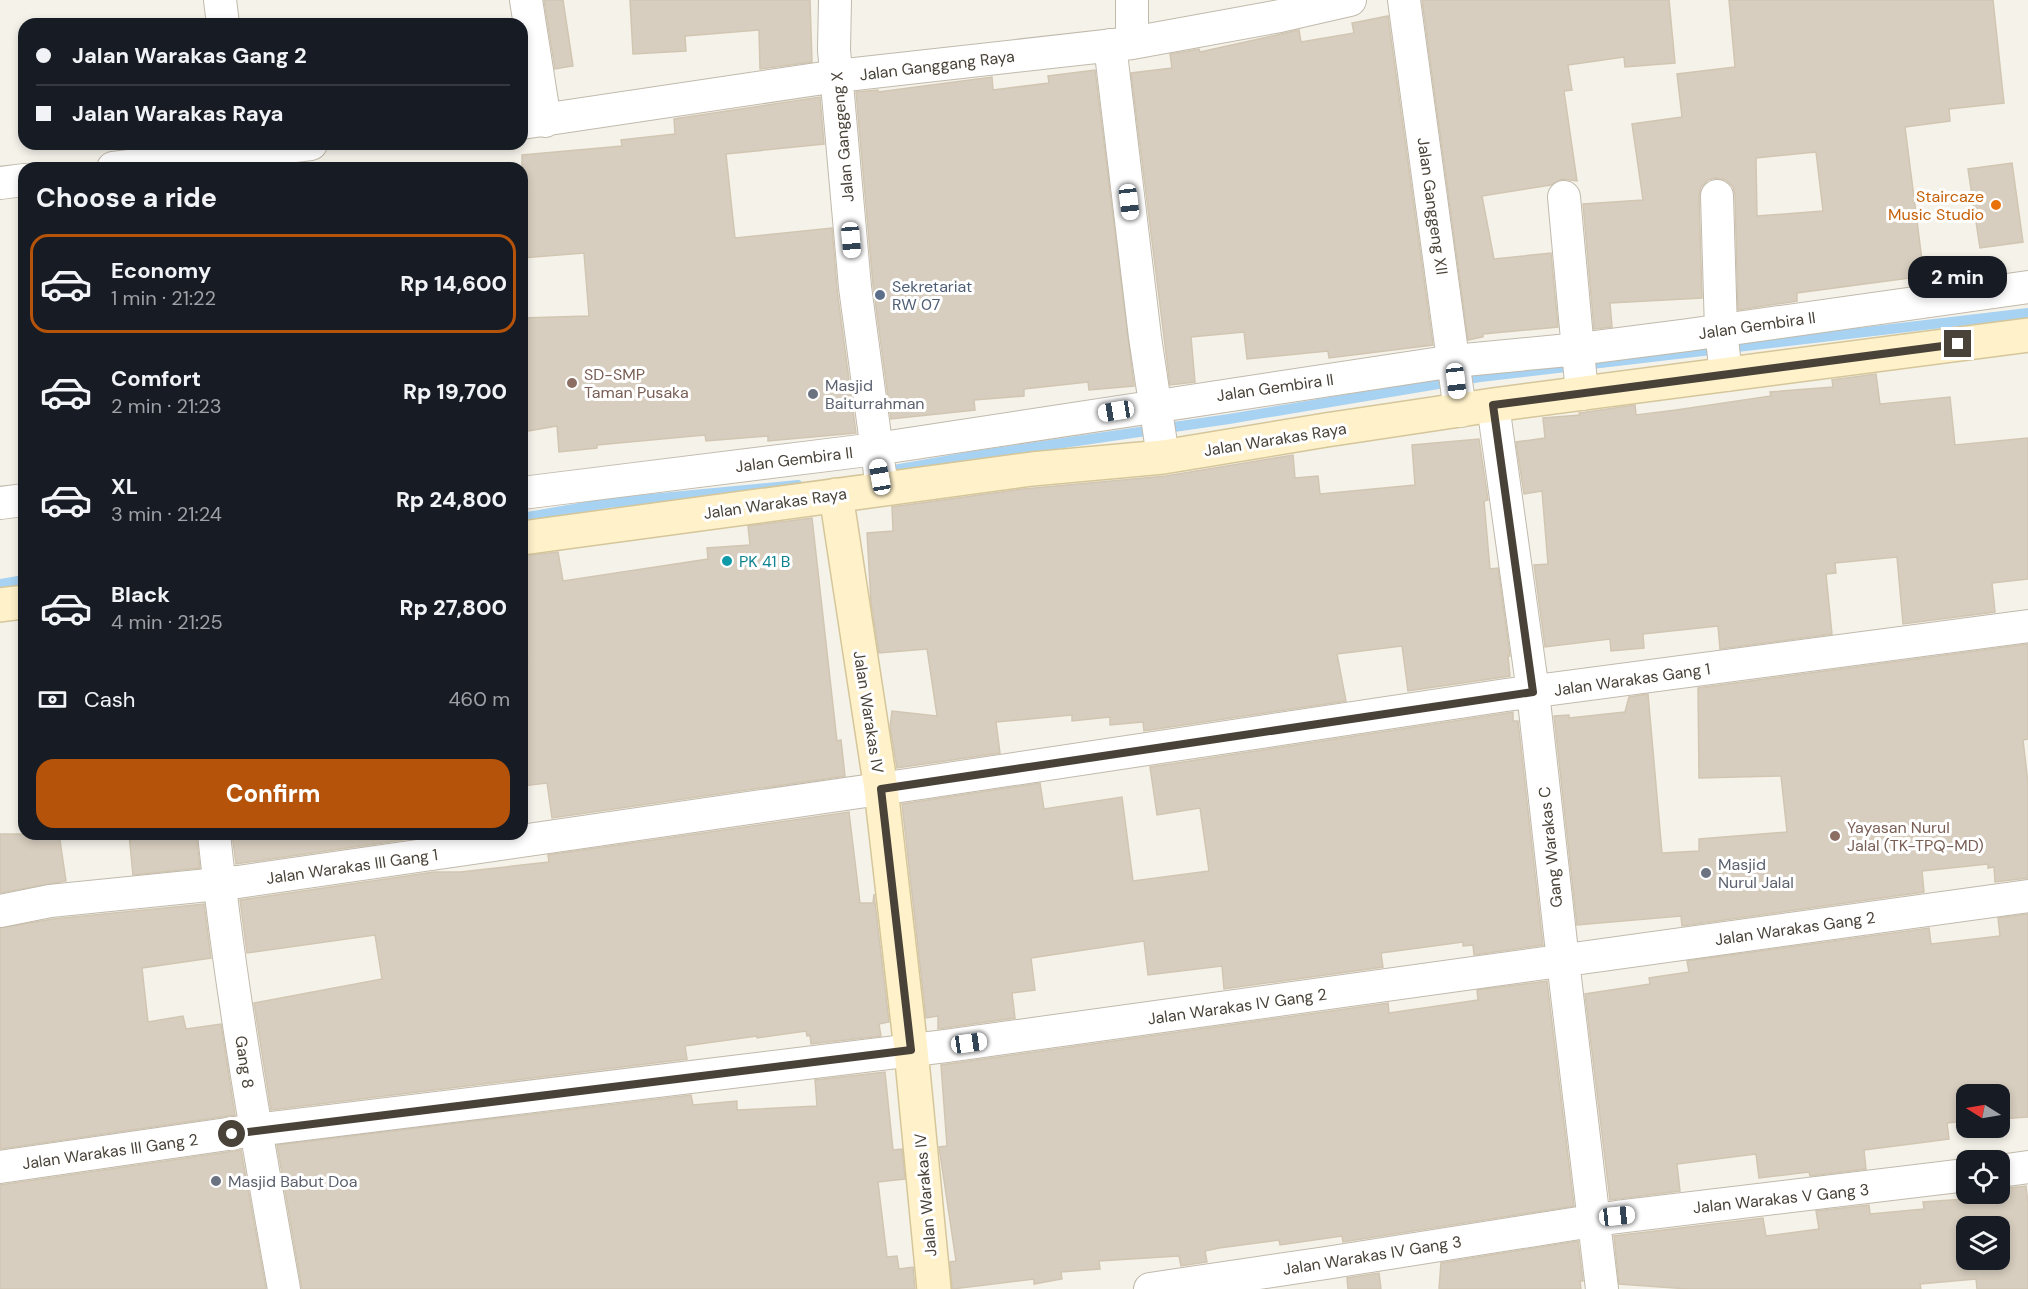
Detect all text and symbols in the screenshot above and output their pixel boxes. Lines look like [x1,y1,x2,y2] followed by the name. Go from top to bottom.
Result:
[72,41,307,70] text: Jalan Warakas Gang 2
[858,46,1016,85] street label: Jalan Ganggang Raya
[826,70,859,203] street label: Jalan Ganggeng X
[72,99,283,128] text: Jalan Warakas Raya
[1412,136,1453,276] street label: Jalan Ganggeng XII
[36,180,217,215] text: Choose a ride
[1118,183,1140,221] car
[1888,186,1984,225] place label: Staircaze Music Studio
[1989,198,2003,212] marker: Staircaze Music Studio
[840,221,862,259] car
[111,256,211,285] text: Economy
[39,257,93,311] icon: car
[1908,257,2008,299] callout: 2 min
[1931,264,1984,290] text: 2 min
[400,269,507,298] text: Rp 14,600
[892,276,972,315] place label: Sekretariat RW 07
[111,285,216,311] text: 1 min · 21:22
[873,288,887,302] marker: Sekretariat RW 07
[1697,307,1817,344] street label: Jalan Gembira II
[1944,330,1971,357] route end
[1445,362,1467,400] car
[111,364,201,393] text: Comfort
[584,364,689,403] place label: SD-SMP Taman Pusaka
[39,365,93,419] icon: car
[1215,369,1335,406] street label: Jalan Gembira II
[825,375,925,414] place label: Masjid Baiturrahman
[565,376,579,390] marker: SD-SMP Taman Pusaka
[403,377,507,406] text: Rp 19,700
[806,387,820,401] marker: Masjid Baiturrahman
[111,393,222,419] text: 2 min · 21:23
[1097,399,1135,423] car
[1202,418,1348,461] street label: Jalan Warakas Raya
[734,442,854,477] street label: Jalan Gembira II
[868,458,892,496] car
[111,472,138,501] text: XL
[39,473,93,527] icon: car
[702,483,848,524] street label: Jalan Warakas Raya
[396,485,507,514] text: Rp 24,800
[111,501,222,527] text: 3 min · 21:24
[739,551,791,572] place label: PK 41 B
[720,554,734,568] marker: PK 41 B
[111,580,170,609] text: Black
[39,581,93,635] icon: car
[400,593,507,622] text: Rp 27,800
[111,609,223,635] text: 4 min · 21:25
[848,649,889,775] street label: Jalan Warakas IV
[1553,658,1712,701] street label: Jalan Warakas Gang 1
[36,683,69,716] icon: cash
[84,685,135,714] text: Cash
[448,686,510,712] text: 460 m
[36,759,510,828] button: Confirm
[1534,785,1567,909] street label: Gang Warakas C
[1847,817,1984,856] place label: Yayasan Nurul Jalal (TK-TPQ-MD)
[1828,829,1842,843] marker: Yayasan Nurul Jalal (TK-TPQ-MD)
[265,844,439,889] street label: Jalan Warakas III Gang 1
[1718,854,1794,893] place label: Masjid Nurul Jalal
[1699,866,1713,880] marker: Masjid Nurul Jalal
[1713,907,1877,950] street label: Jalan Warakas Gang 2
[1146,984,1328,1029] street label: Jalan Warakas IV Gang 2
[950,1032,988,1054] car
[230,1034,259,1090] street label: Gang 8
[1956,1084,2010,1138] north arrow
[1956,1084,2010,1270] map controls
[218,1120,245,1147] route start
[21,1129,199,1174] street label: Jalan Warakas III Gang 2
[910,1132,941,1258] street label: Jalan Warakas IV
[1956,1150,2010,1204] button: locate
[228,1171,357,1192] place label: Masjid Babut Doa
[209,1174,223,1188] marker: Masjid Babut Doa
[1692,1179,1870,1218] street label: Jalan Warakas V Gang 3
[1598,1205,1636,1227] car
[1956,1216,2010,1270] button: layers
[1281,1231,1463,1280] street label: Jalan Warakas IV Gang 3

